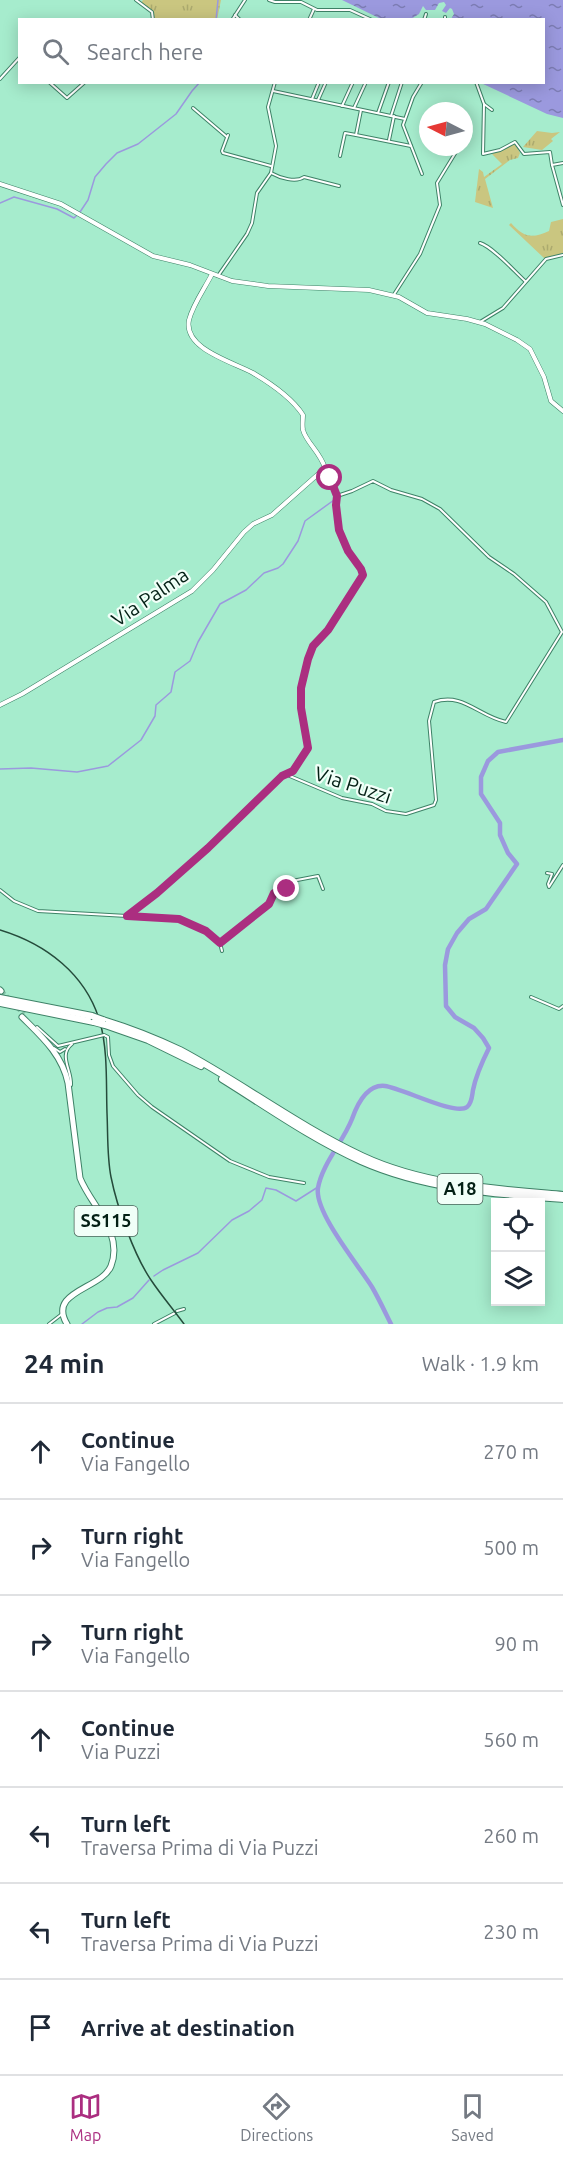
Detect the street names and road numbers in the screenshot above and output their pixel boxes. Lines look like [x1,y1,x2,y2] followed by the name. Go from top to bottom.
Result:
[107,562,193,631] street label: Via Palma
[312,761,395,808] street label: Via Puzzi
[438,1174,482,1204] road number: A18
[74,1206,138,1236] road number: SS115

